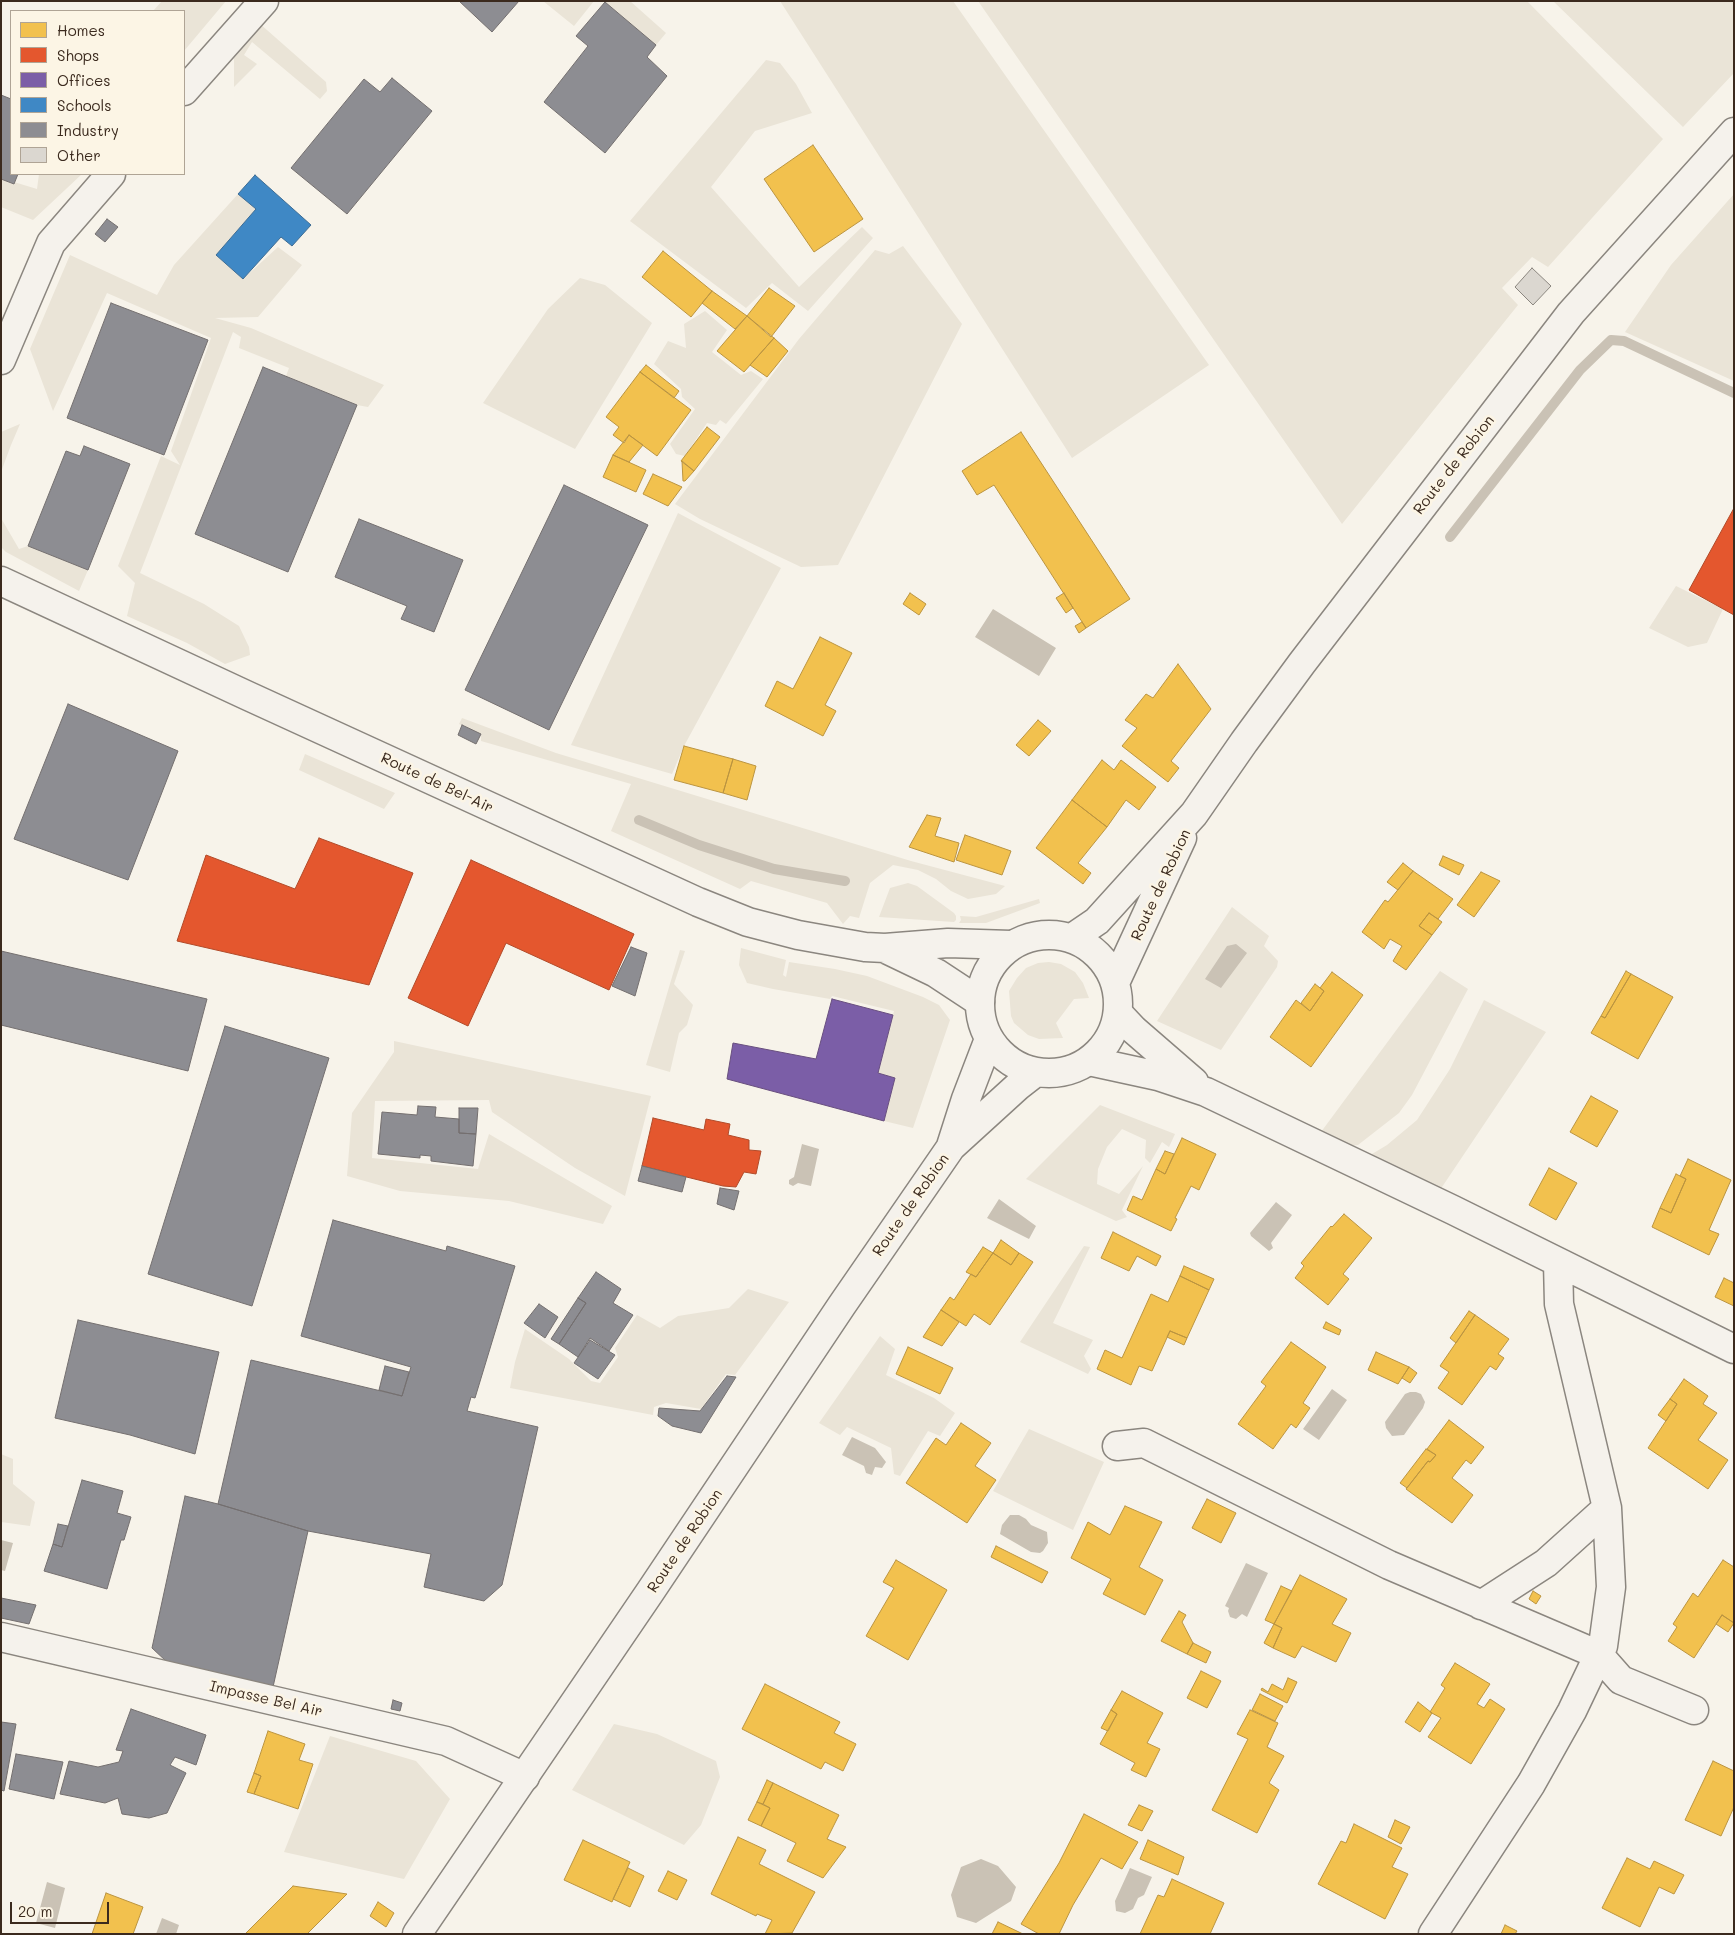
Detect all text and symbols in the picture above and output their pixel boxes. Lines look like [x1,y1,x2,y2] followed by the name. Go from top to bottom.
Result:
[10,10,185,175] legend
[57,20,105,40] text: Homes
[57,45,99,65] text: Shops
[57,70,111,90] text: Offices
[57,95,112,115] text: Schools
[57,120,119,140] text: Industry
[57,145,101,165] text: Other
[1410,412,1498,518] street label: Route de Robion
[378,749,496,817] street label: Route de Bel-Air
[1127,826,1195,944] street label: Route de Robion
[869,1150,953,1260] street label: Route de Robion
[644,1486,726,1596] street label: Route de Robion
[208,1677,324,1721] street label: Impasse Bel Air
[12,1892,111,1924] scale bar
[18,1901,52,1921] text: 20 m

